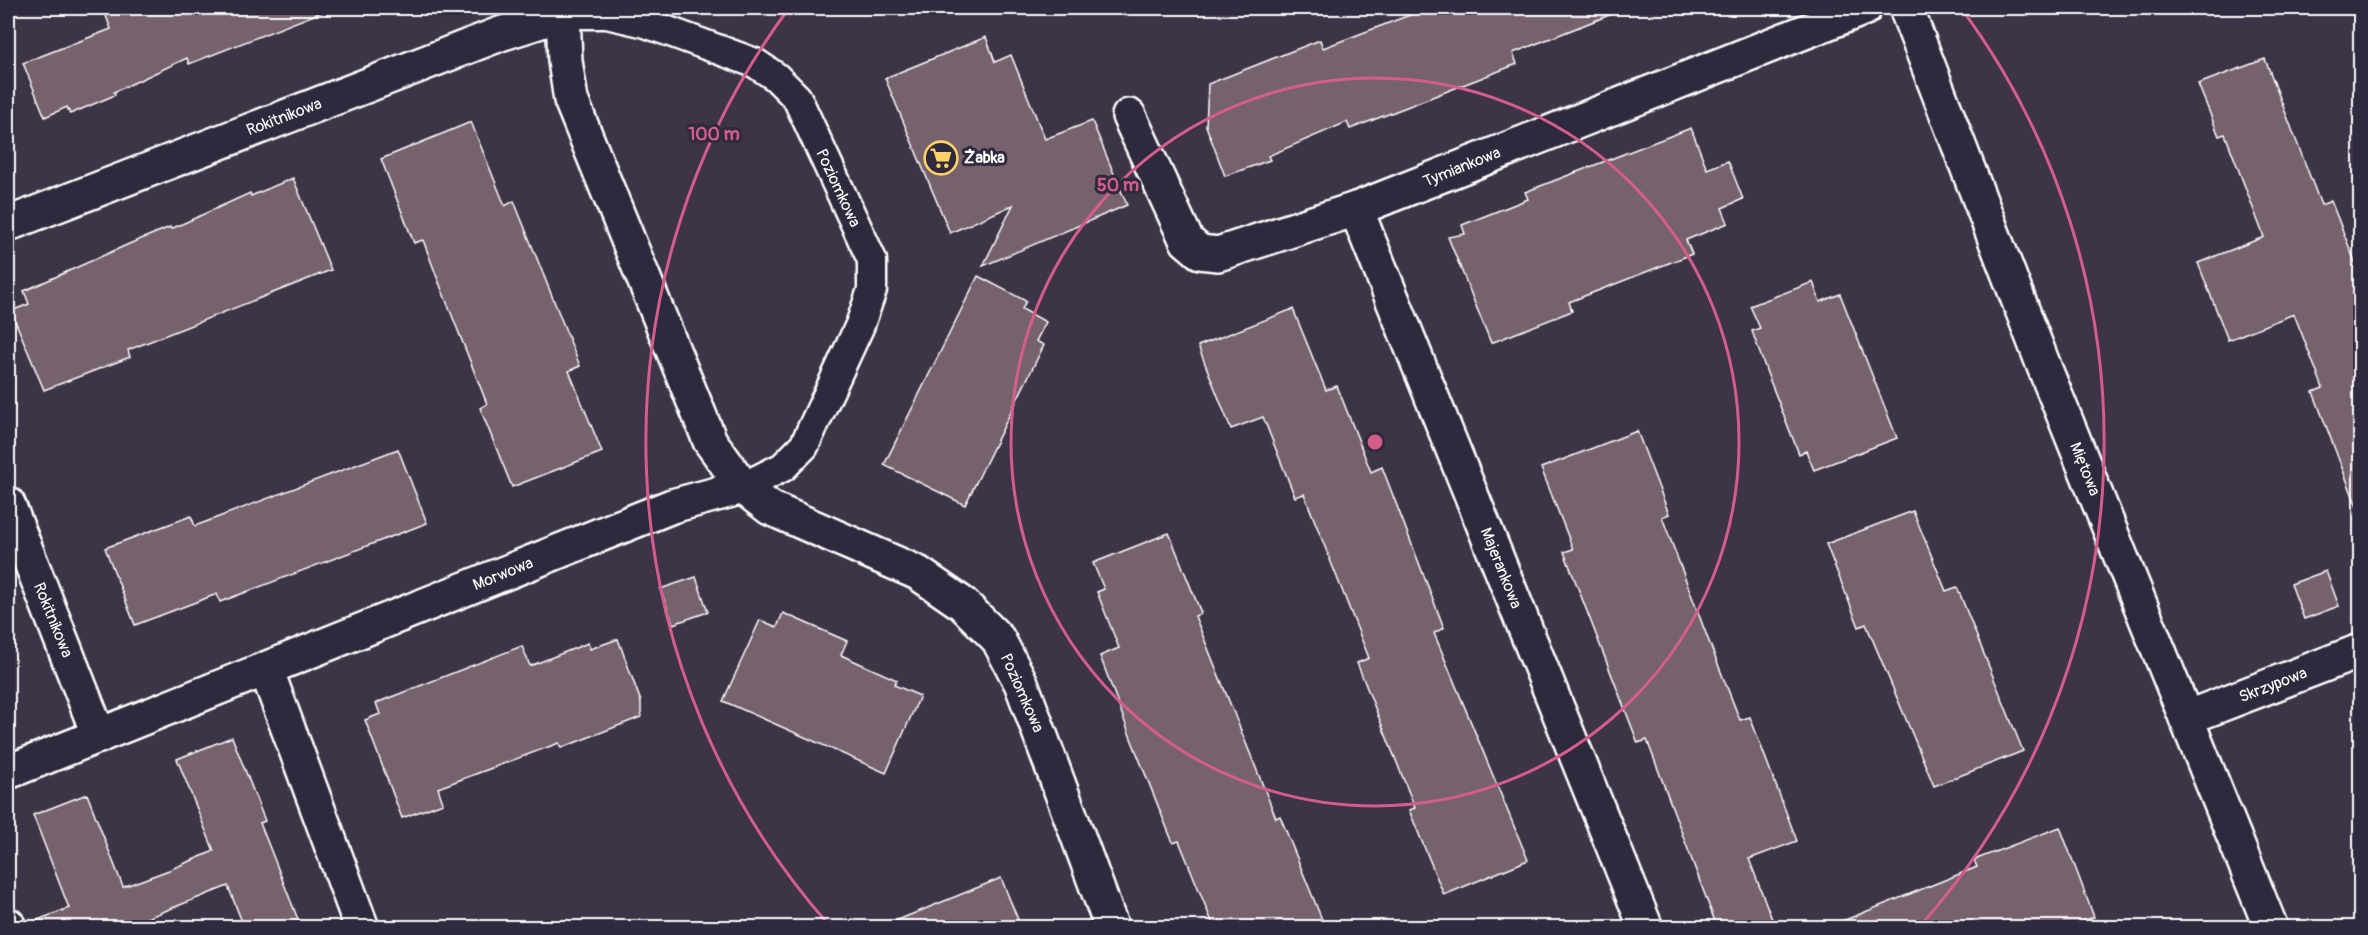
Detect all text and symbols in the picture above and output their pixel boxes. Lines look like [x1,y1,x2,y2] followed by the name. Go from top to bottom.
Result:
[244,93,324,141] street label: Rokitnikowa
[688,123,740,146] text: 100 m
[923,140,959,176] supermarket icon: Żabka
[1420,142,1504,192] street label: Tymiankowa
[811,146,865,230] street label: Poziomkowa
[964,148,1005,168] place label: Żabka
[1097,174,1139,197] text: 50 m
[1365,432,1385,452] centre of rings
[2065,439,2105,499] street label: Miętowa
[1476,525,1526,611] street label: Majerankowa
[470,553,536,595] street label: Morwowa
[29,580,77,660] street label: Rokitnikowa
[996,650,1048,736] street label: Poziomkowa
[2236,663,2310,707] street label: Skrzypowa

